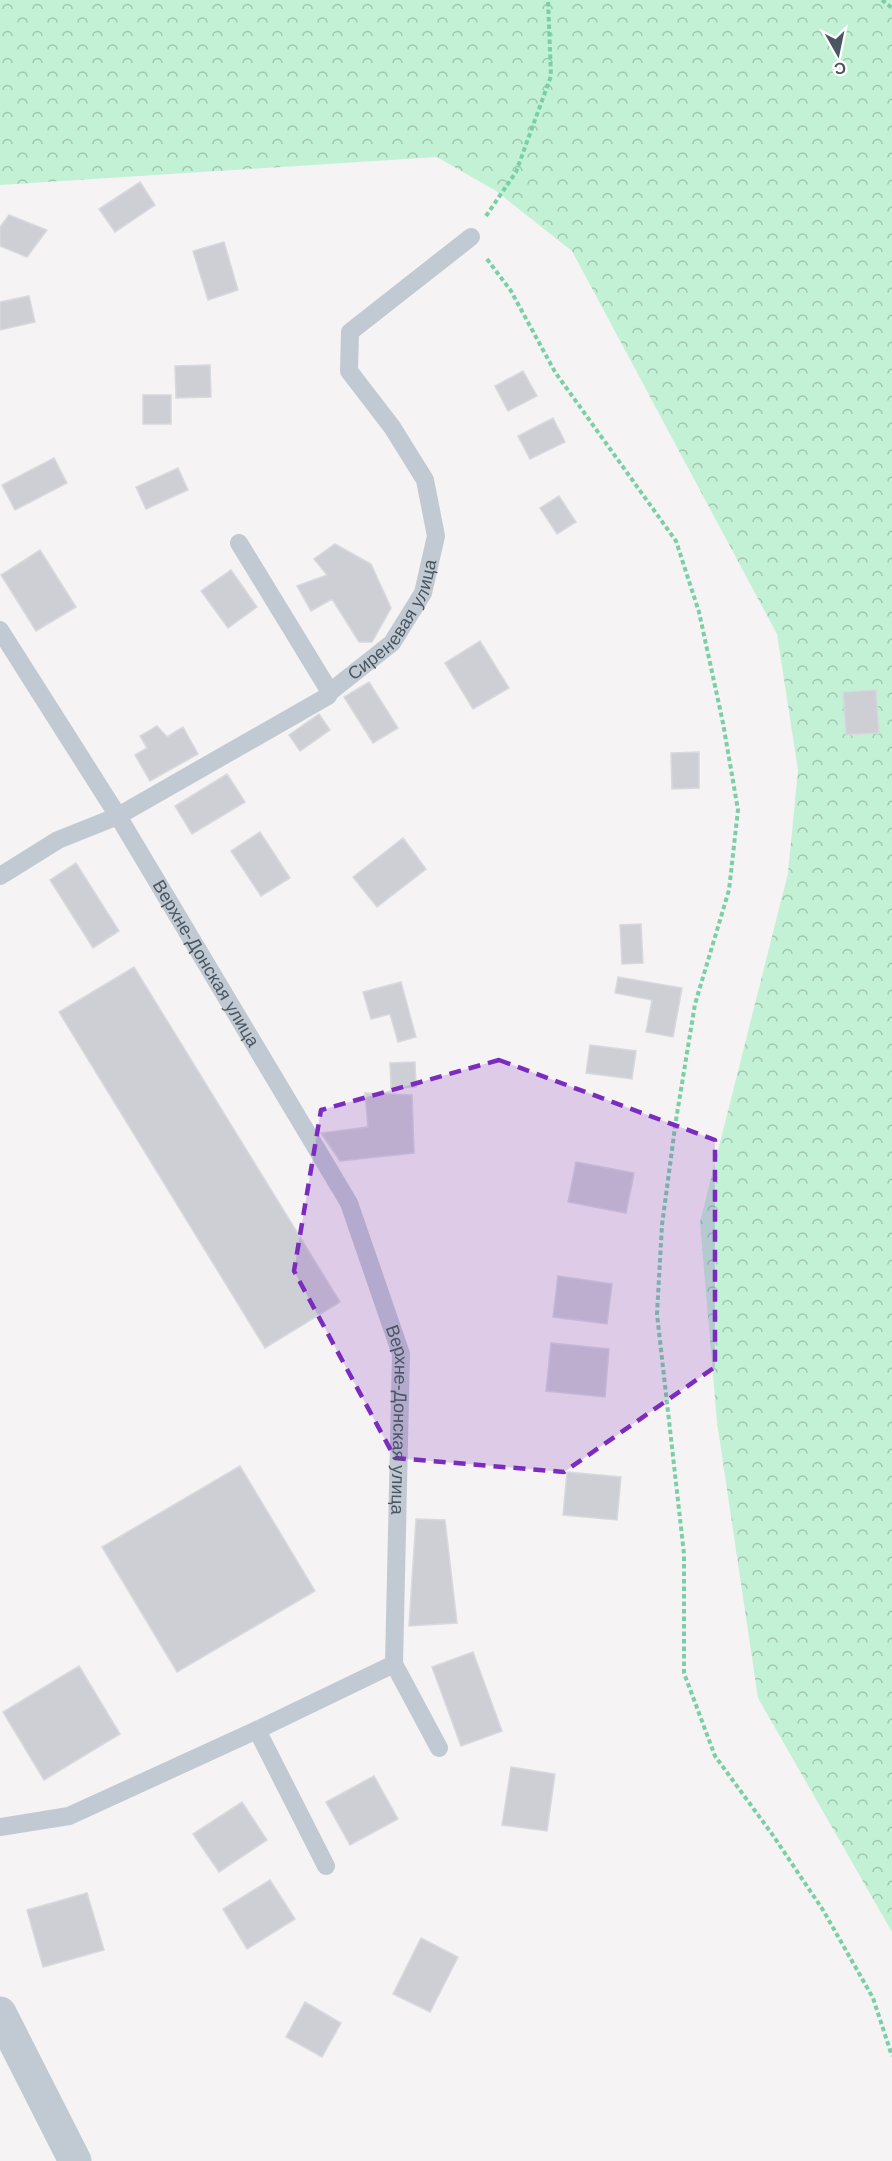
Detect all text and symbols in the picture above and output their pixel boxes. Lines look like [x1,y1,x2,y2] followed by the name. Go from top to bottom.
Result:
[808,24,868,84] north arrow
[833,59,847,78] text: С
[344,556,441,684] street label: Сиреневая улица
[149,876,264,1051] street label: Верхне-Донская улица
[382,1322,411,1516] street label: Верхне-Донская улица

